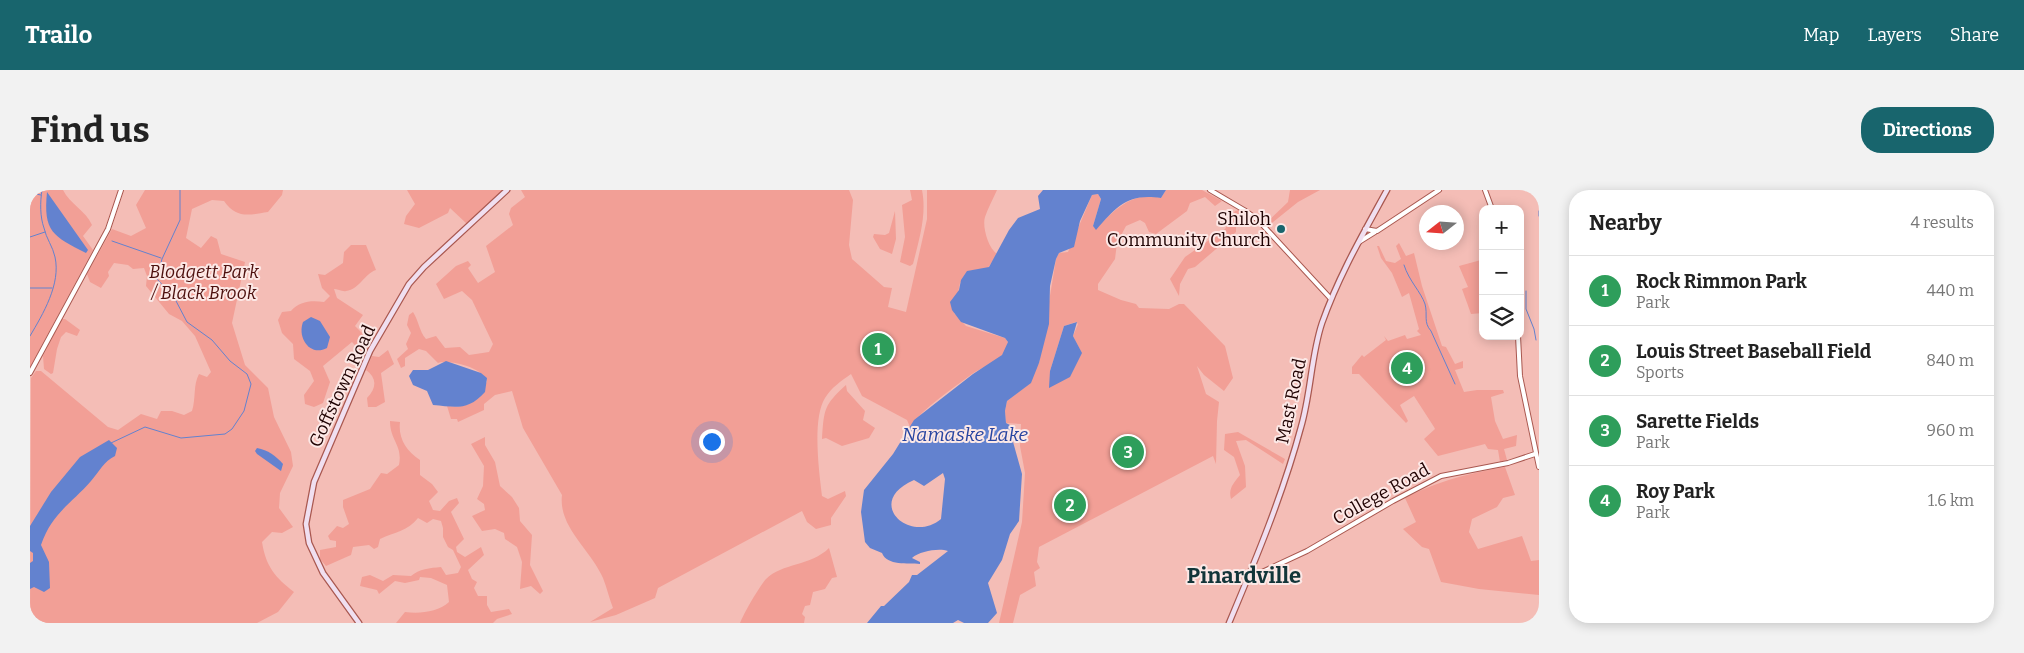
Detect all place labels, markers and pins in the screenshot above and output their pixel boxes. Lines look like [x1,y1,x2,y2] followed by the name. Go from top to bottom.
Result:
[1107,208,1271,251] place label: Shiloh Community Church
[1275,223,1287,235] marker: Shiloh Community Church
[862,330,894,368] pin: 1
[1391,349,1423,387] pin: 4
[1112,433,1144,471] pin: 3
[1054,486,1086,524] pin: 2

